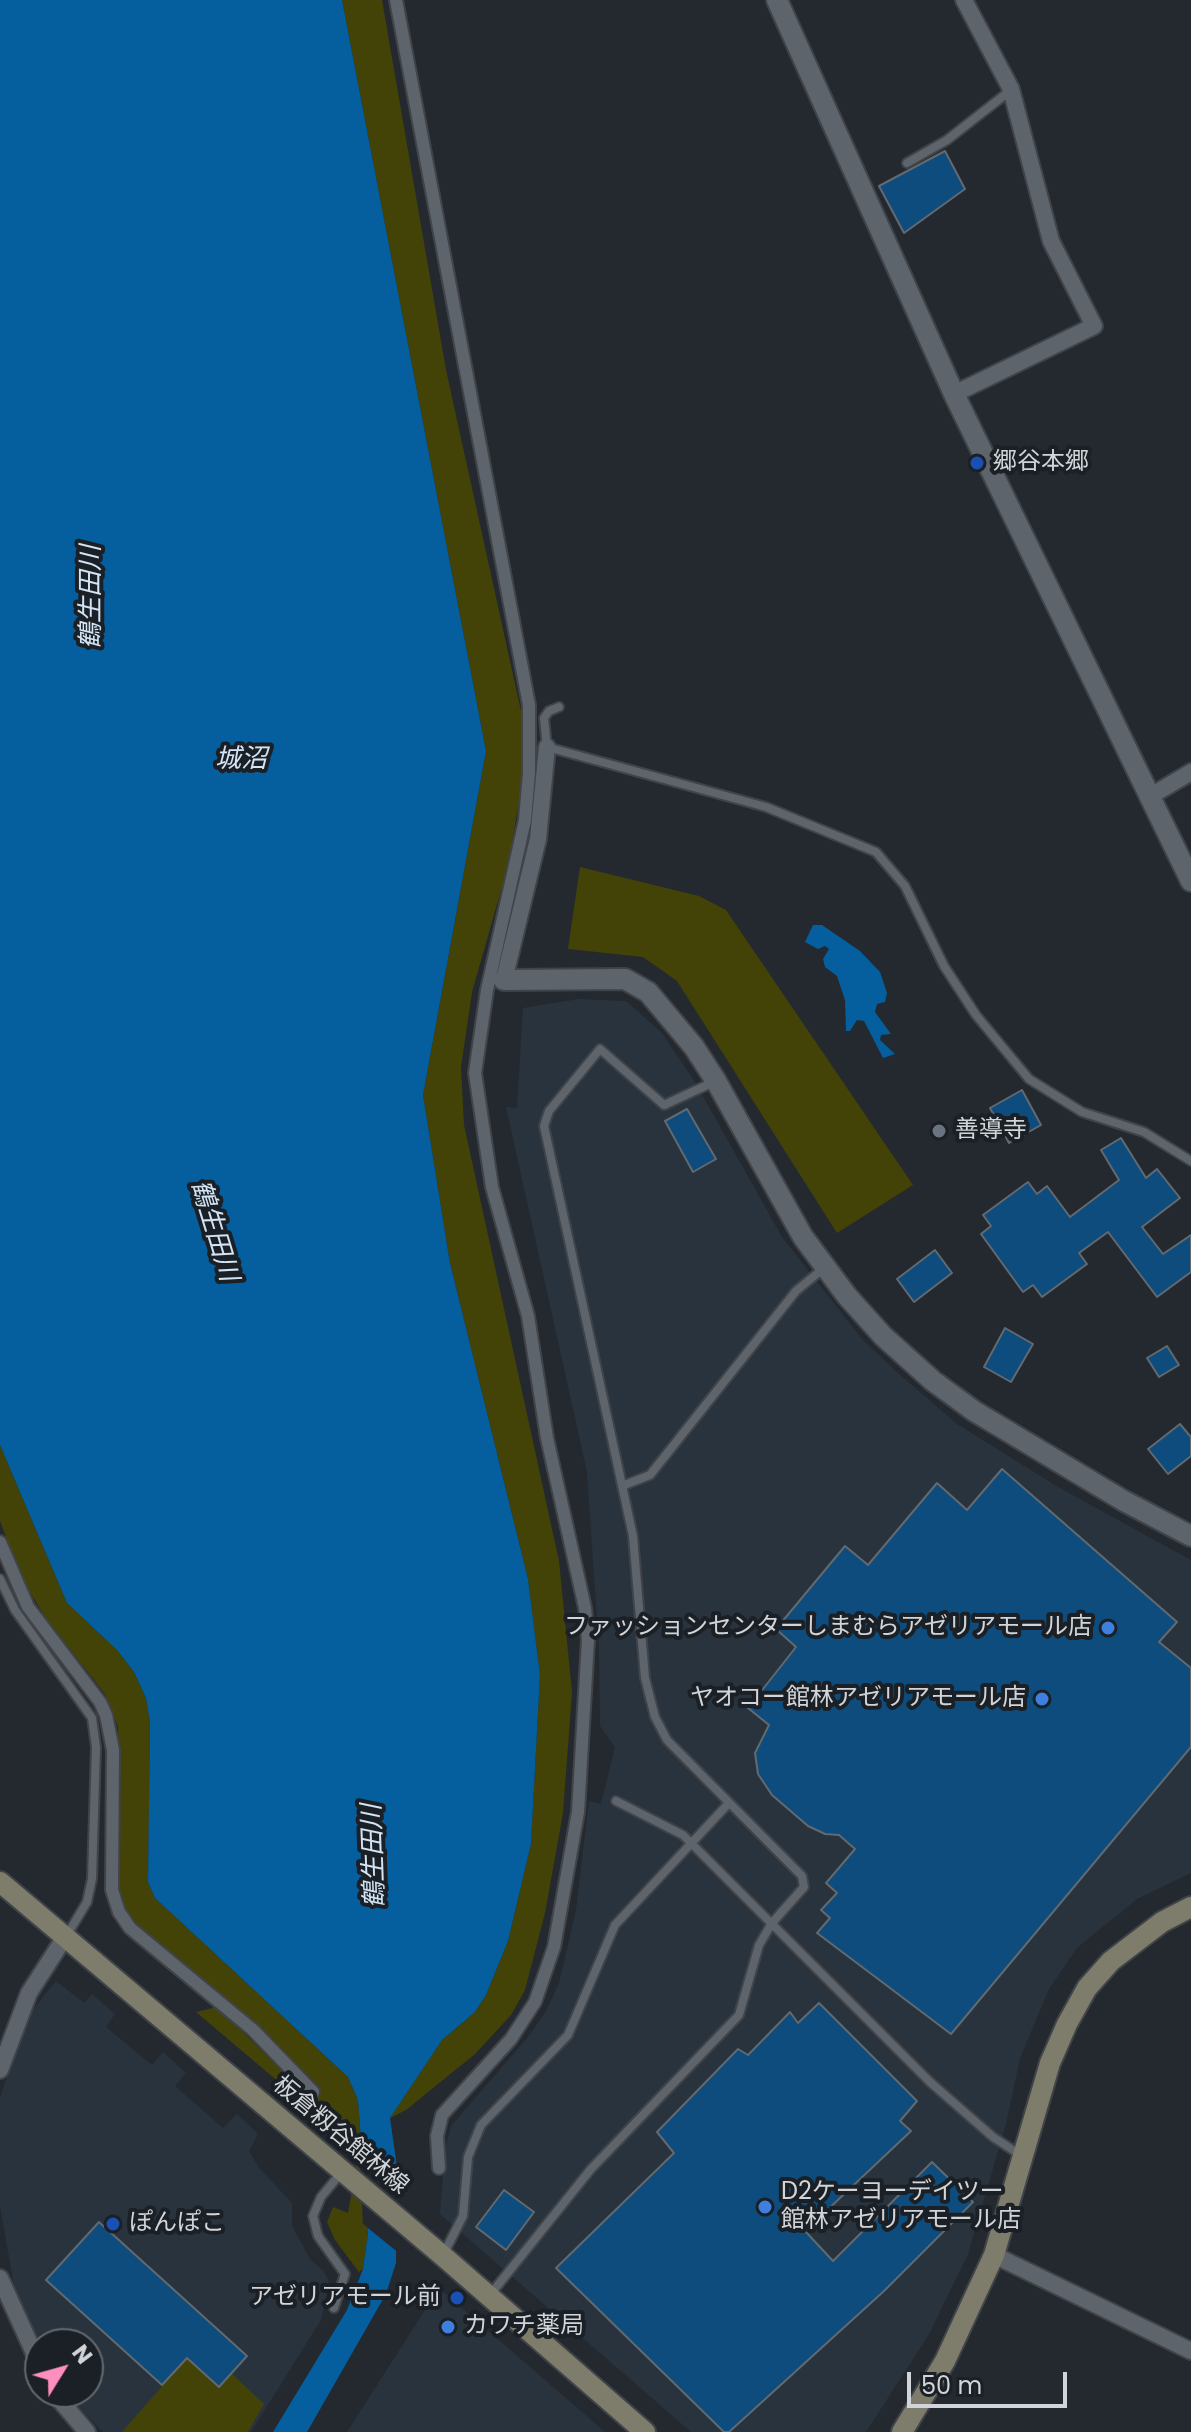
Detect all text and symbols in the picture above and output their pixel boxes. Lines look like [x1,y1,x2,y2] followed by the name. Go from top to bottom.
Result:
[993,449,1089,477] place label: 郷谷本郷
[968,454,986,472] marker: 郷谷本郷
[76,545,108,649] water label: 鶴生田川
[215,744,267,776] water label: 城沼
[955,1117,1027,1145] place label: 善導寺
[930,1122,948,1140] marker: 善導寺
[183,1177,243,1285] water label: 鶴生田川
[564,1614,1092,1642] place label: ファッションセンターしまむらアゼリアモール店
[1099,1619,1117,1637] marker: ファッションセンターしまむらアゼリアモール店
[690,1685,1026,1713] place label: ヤオコー館林アゼリアモール店
[1033,1690,1051,1708] marker: ヤオコー館林アゼリアモール店
[358,1803,392,1909] water label: 鶴生田川
[266,2071,414,2201] street label: 板倉籾谷館林線
[781,2179,1021,2235] place label: D2ケーヨーデイツー 館林アゼリアモール店
[756,2198,774,2216] marker: D2ケーヨーデイツー 館林アゼリアモール店
[129,2210,225,2238] place label: ぽんぽこ
[104,2215,122,2233] marker: ぽんぽこ
[249,2284,441,2312] place label: アゼリアモール前
[448,2289,466,2307] marker: アゼリアモール前
[464,2313,584,2341] place label: カワチ薬局
[439,2318,457,2336] marker: カワチ薬局
[24,2328,104,2408] north arrow
[65,2339,99,2370] text: N
[911,2356,1071,2406] scale bar
[921,2369,982,2402] text: 50 m

